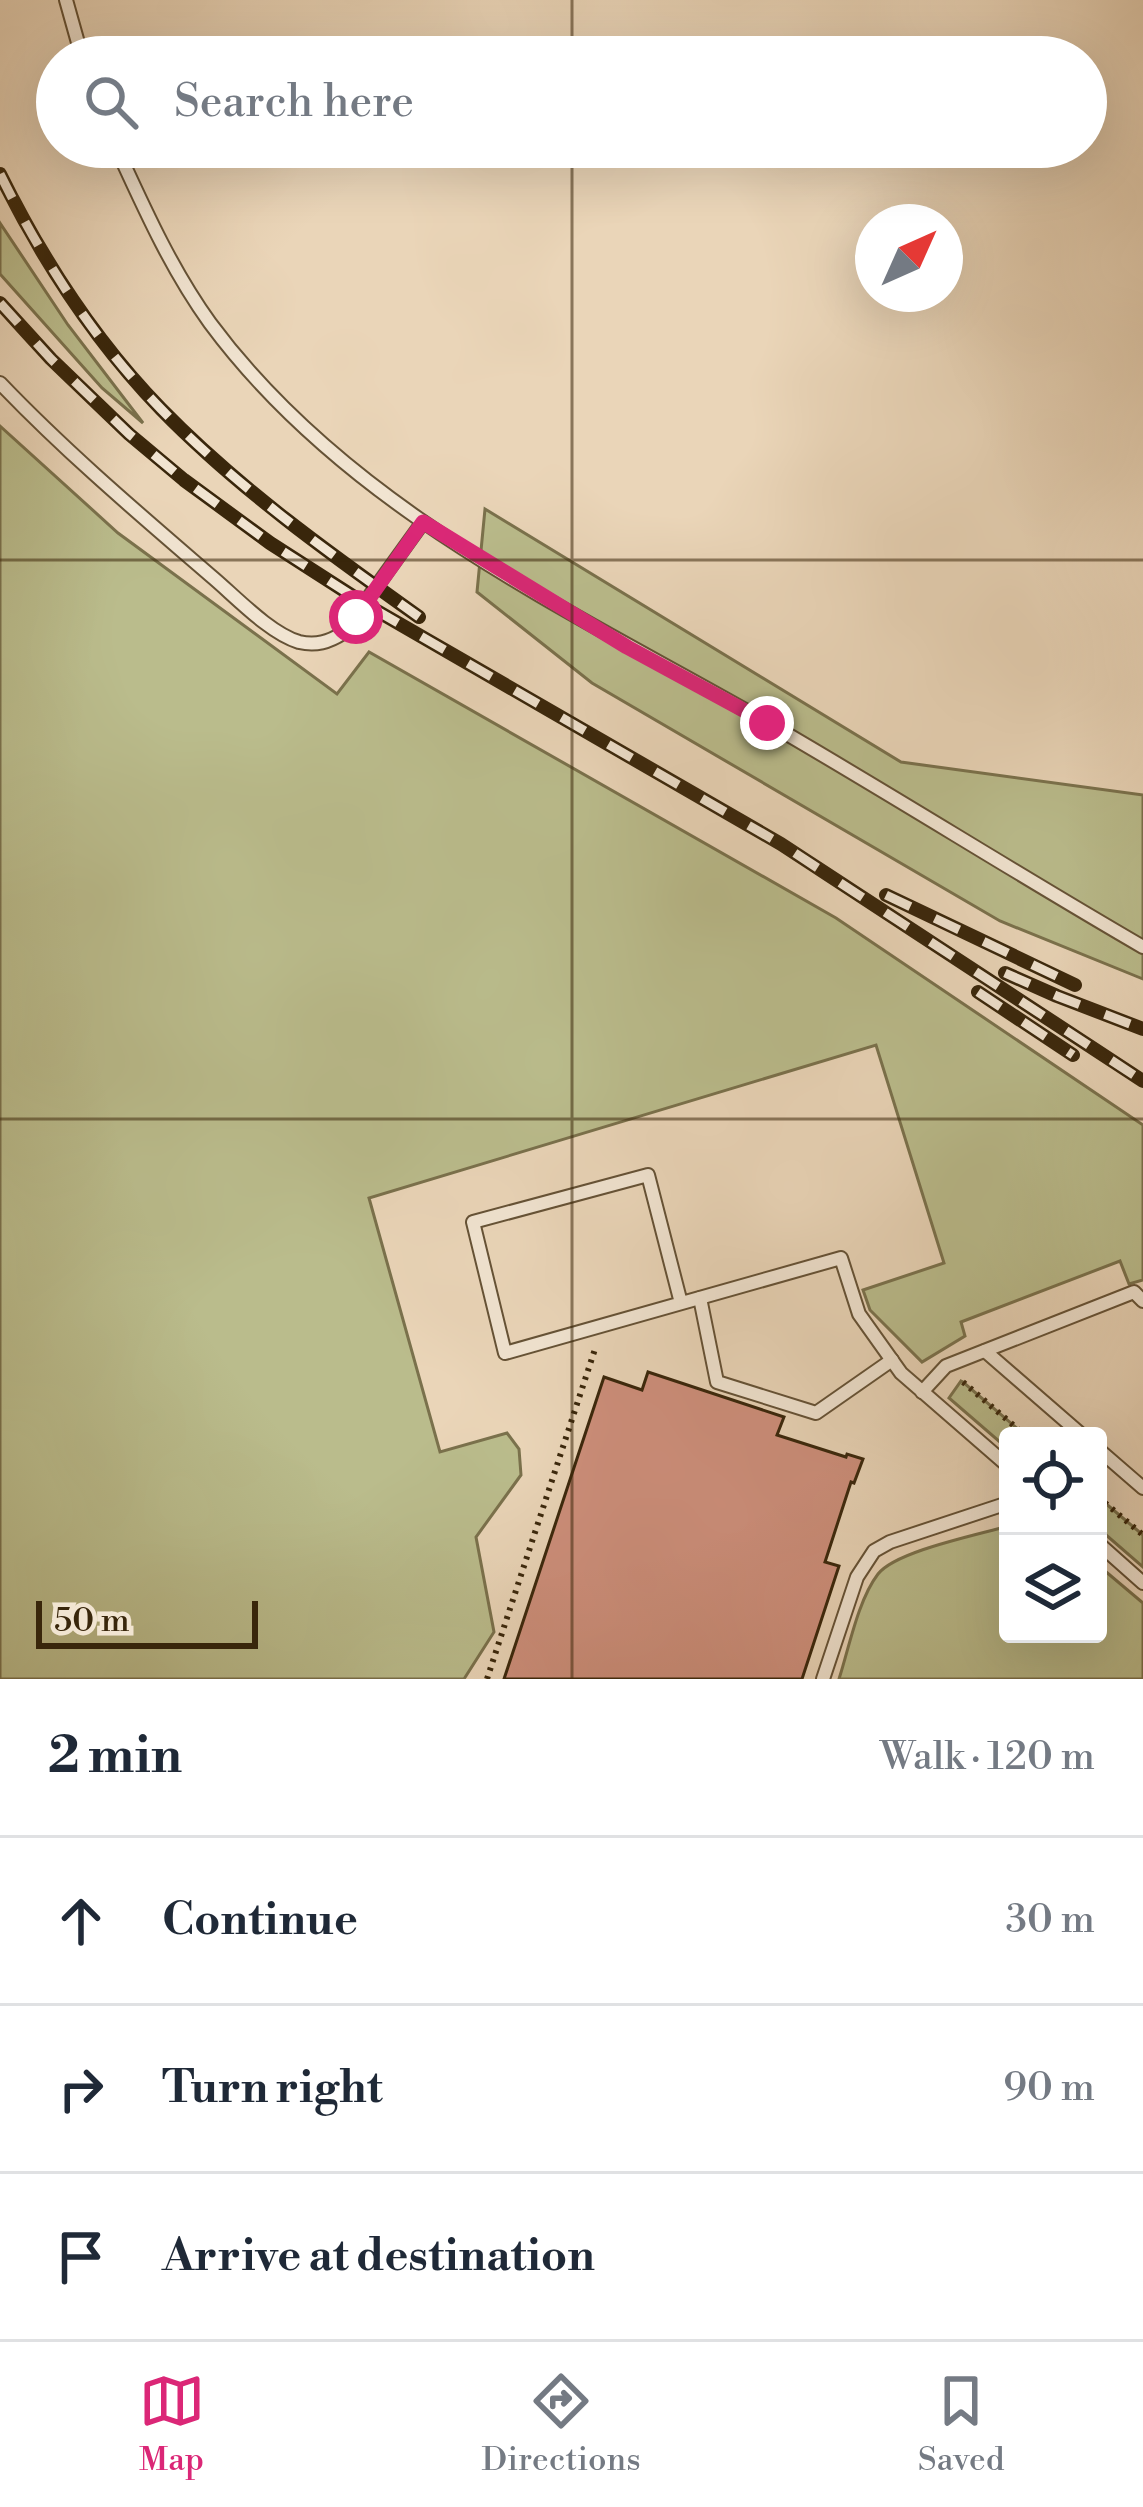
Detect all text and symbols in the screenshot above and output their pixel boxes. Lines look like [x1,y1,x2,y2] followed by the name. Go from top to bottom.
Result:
[36,36,1107,168] search box
[78,69,144,135] icon: search
[174,74,414,131] text: Search here
[855,204,963,312] north arrow
[329,590,383,644] route start
[740,696,794,750] route end
[999,1427,1107,1643] map controls
[999,1427,1107,1535] button: locate
[999,1535,1107,1643] button: layers
[36,1595,258,1648] scale bar
[54,1601,130,1642] text: 50 m
[48,1725,182,1789] text: 2 min
[880,1733,1095,1782] text: Walk · 120 m
[48,1888,114,1954] icon: ahead
[162,1892,358,1949] text: Continue
[1005,1896,1095,1945] text: 30 m
[48,2056,114,2122] icon: right
[162,2060,383,2117] text: Turn right
[1003,2064,1095,2113] text: 90 m
[48,2224,114,2290] icon: arrive
[162,2228,595,2285] text: Arrive at destination
[139,2368,205,2481] tab: Map
[482,2368,641,2481] tab: Directions
[918,2368,1004,2481] tab: Saved

